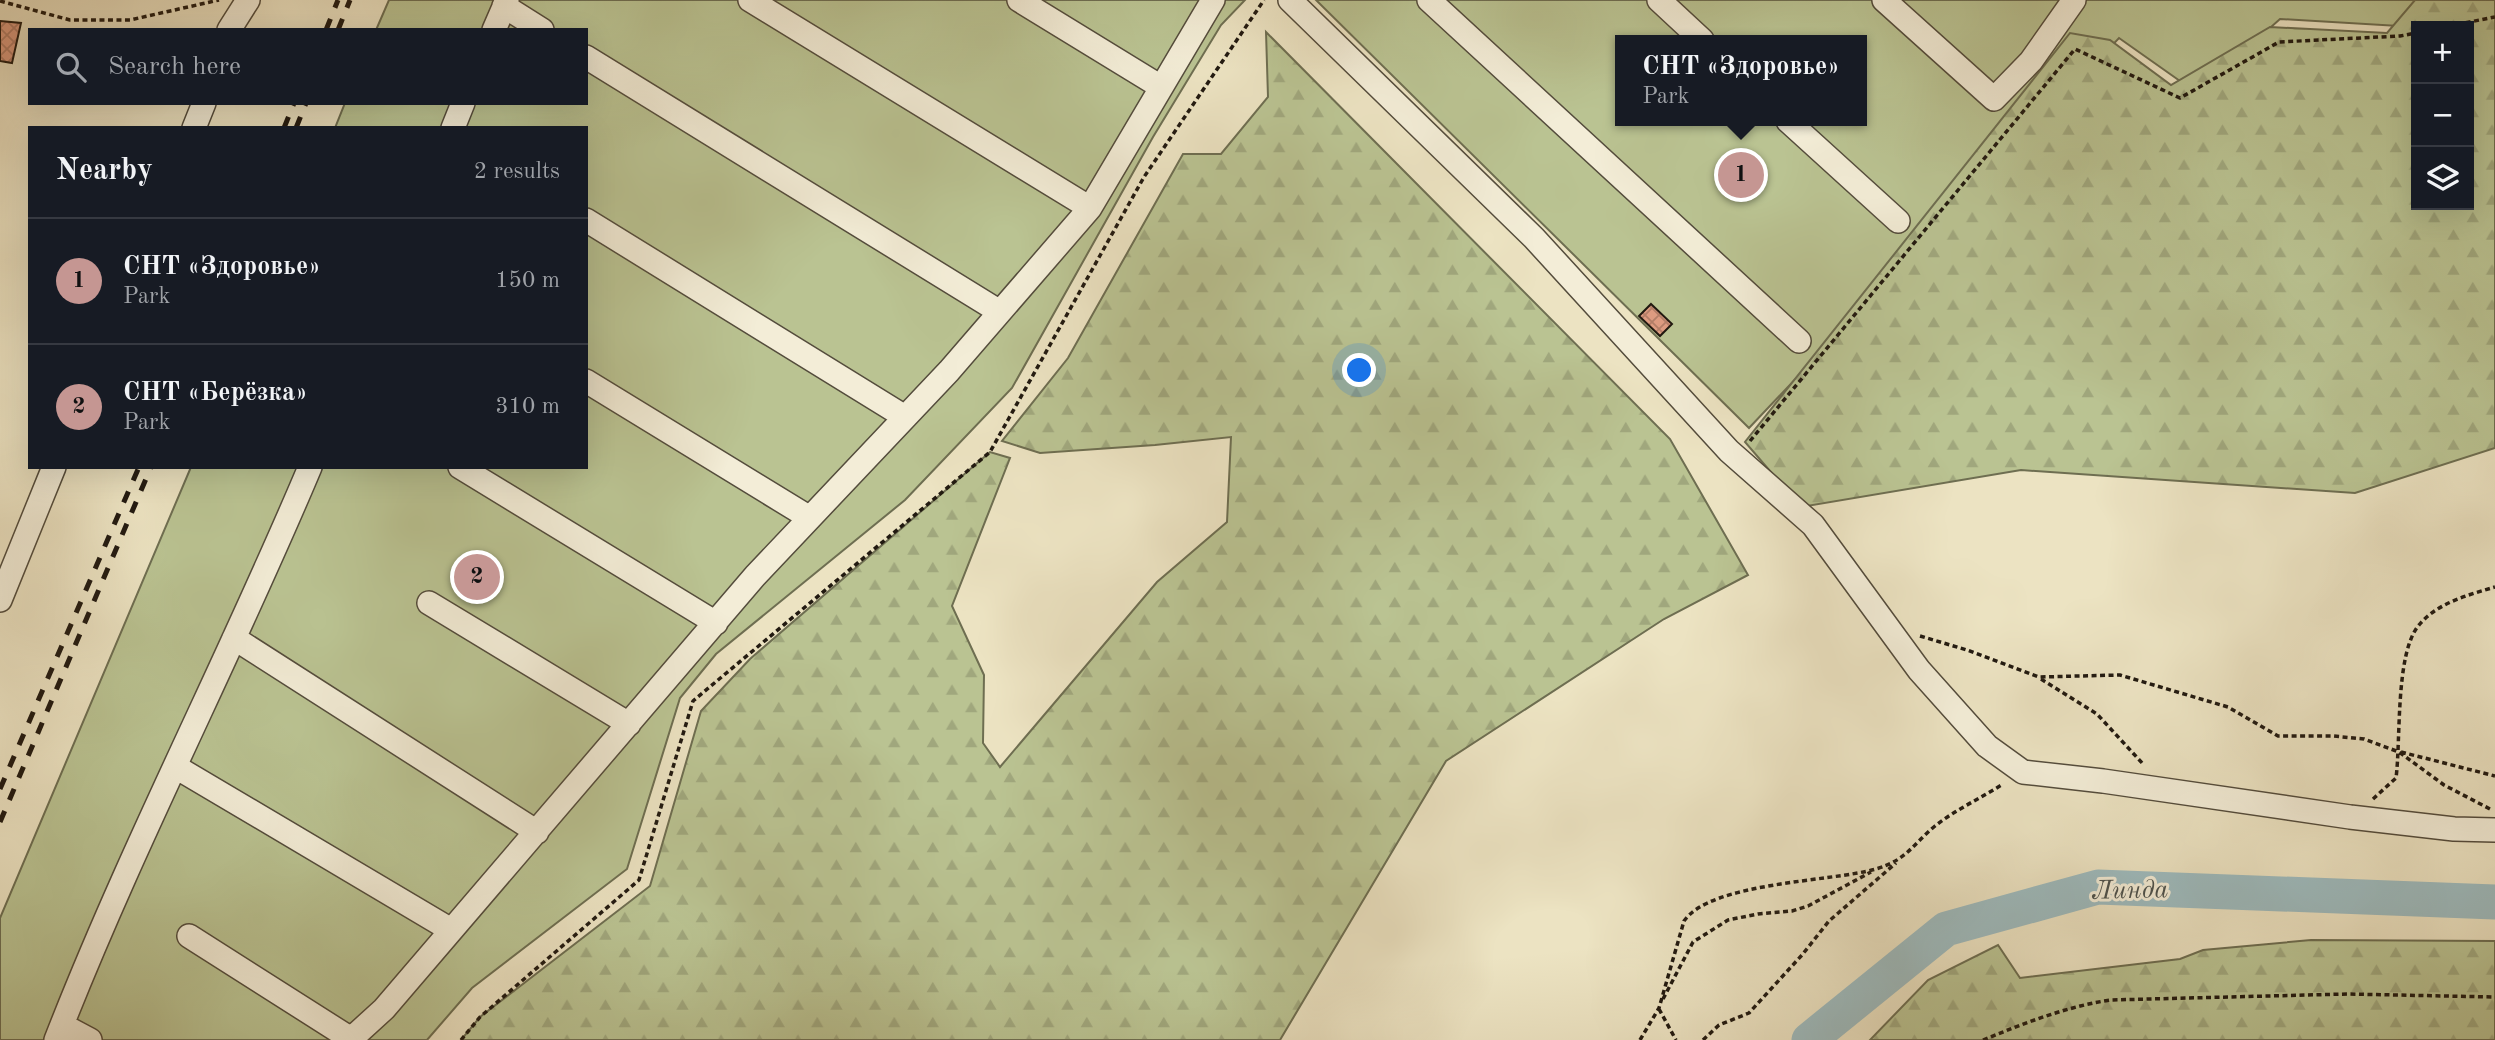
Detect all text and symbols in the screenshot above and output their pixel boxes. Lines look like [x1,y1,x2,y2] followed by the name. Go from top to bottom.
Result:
[2411,21,2474,210] map controls
[2411,21,2474,84] button: +
[28,28,588,105] search box
[1615,35,1867,126] popup
[52,48,90,86] icon: search
[108,54,241,80] text: Search here
[1642,54,1840,80] text: СНТ «Здоровье»
[2411,84,2474,147] button: −
[1642,85,1690,108] text: Park
[2411,147,2474,210] button: layers
[1718,149,1764,201] pin: 1
[56,156,153,186] text: Nearby
[474,160,560,183] text: 2 results
[123,254,321,280] text: СНТ «Здоровье»
[72,269,86,292] text: 1
[495,269,560,292] text: 150 m
[123,285,170,308] text: Park
[1342,353,1376,387] your location
[123,380,308,406] text: СНТ «Берёзка»
[72,395,86,418] text: 2
[495,395,560,418] text: 310 m
[123,411,170,434] text: Park
[454,551,500,603] pin: 2
[2091,877,2169,905] water label: Линда

